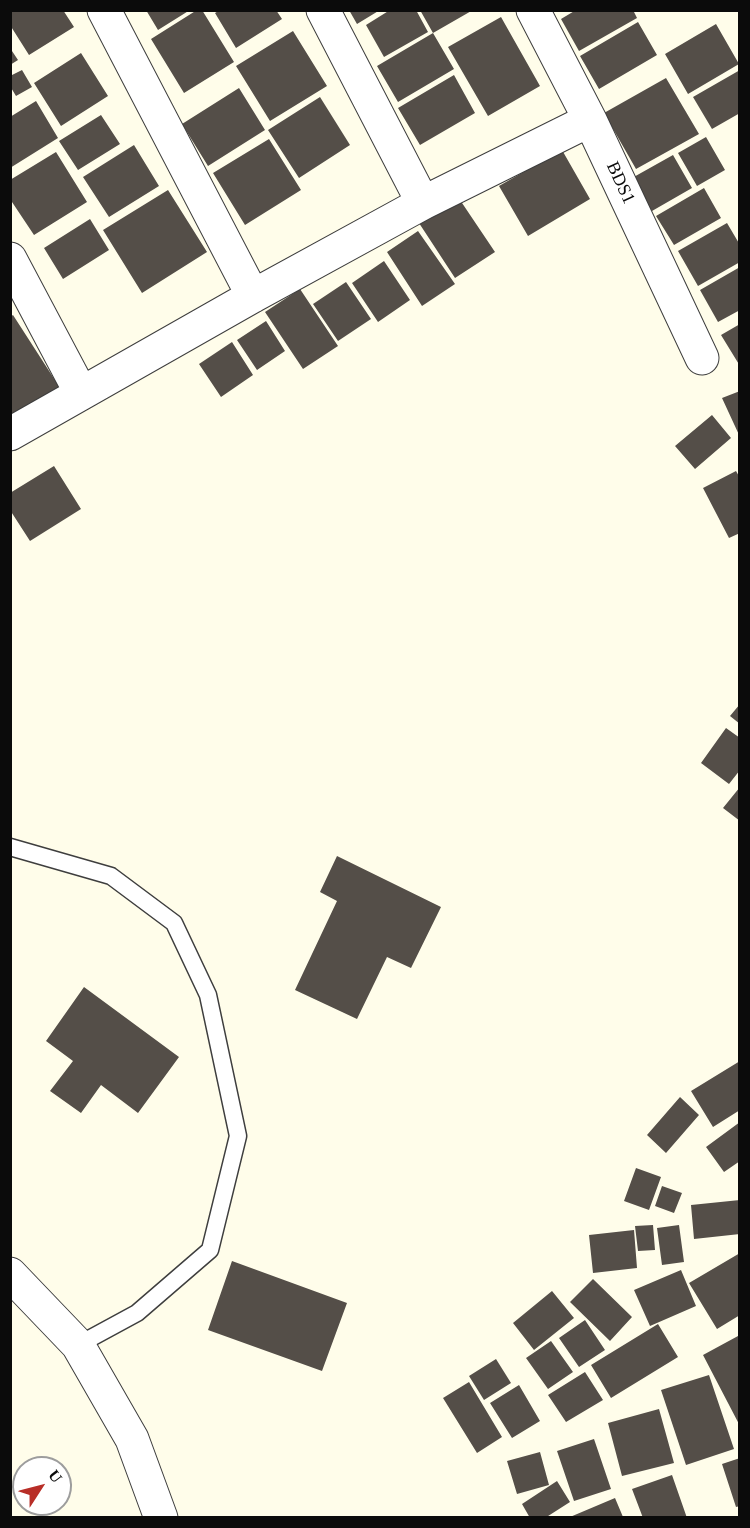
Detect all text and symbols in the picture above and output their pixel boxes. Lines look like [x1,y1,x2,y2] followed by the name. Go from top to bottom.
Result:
[601,158,639,208] street label: BDS1
[12,1456,72,1516] north arrow
[45,1467,66,1486] text: U

